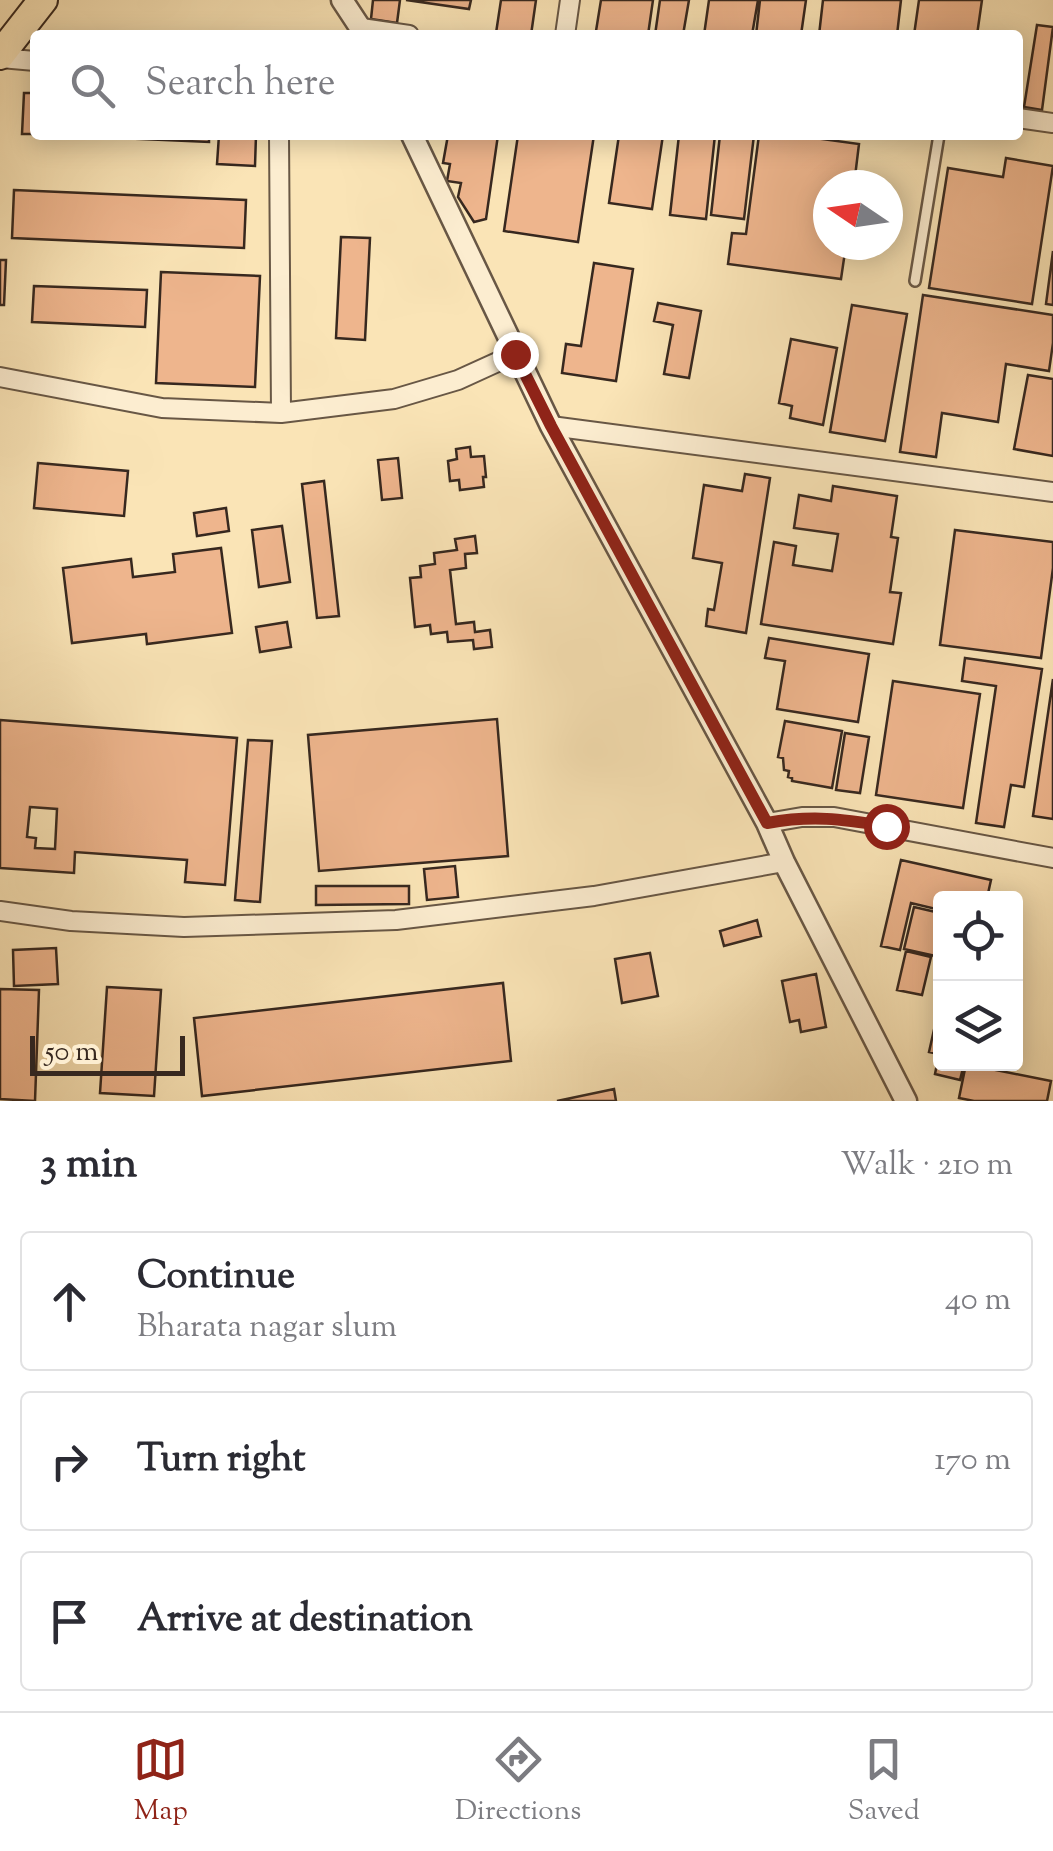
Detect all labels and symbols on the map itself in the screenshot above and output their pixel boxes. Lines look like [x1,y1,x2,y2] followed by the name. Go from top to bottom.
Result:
[813,170,903,260] north arrow
[493,332,539,378] route end
[864,804,910,850] route start
[30,1031,185,1076] scale bar

